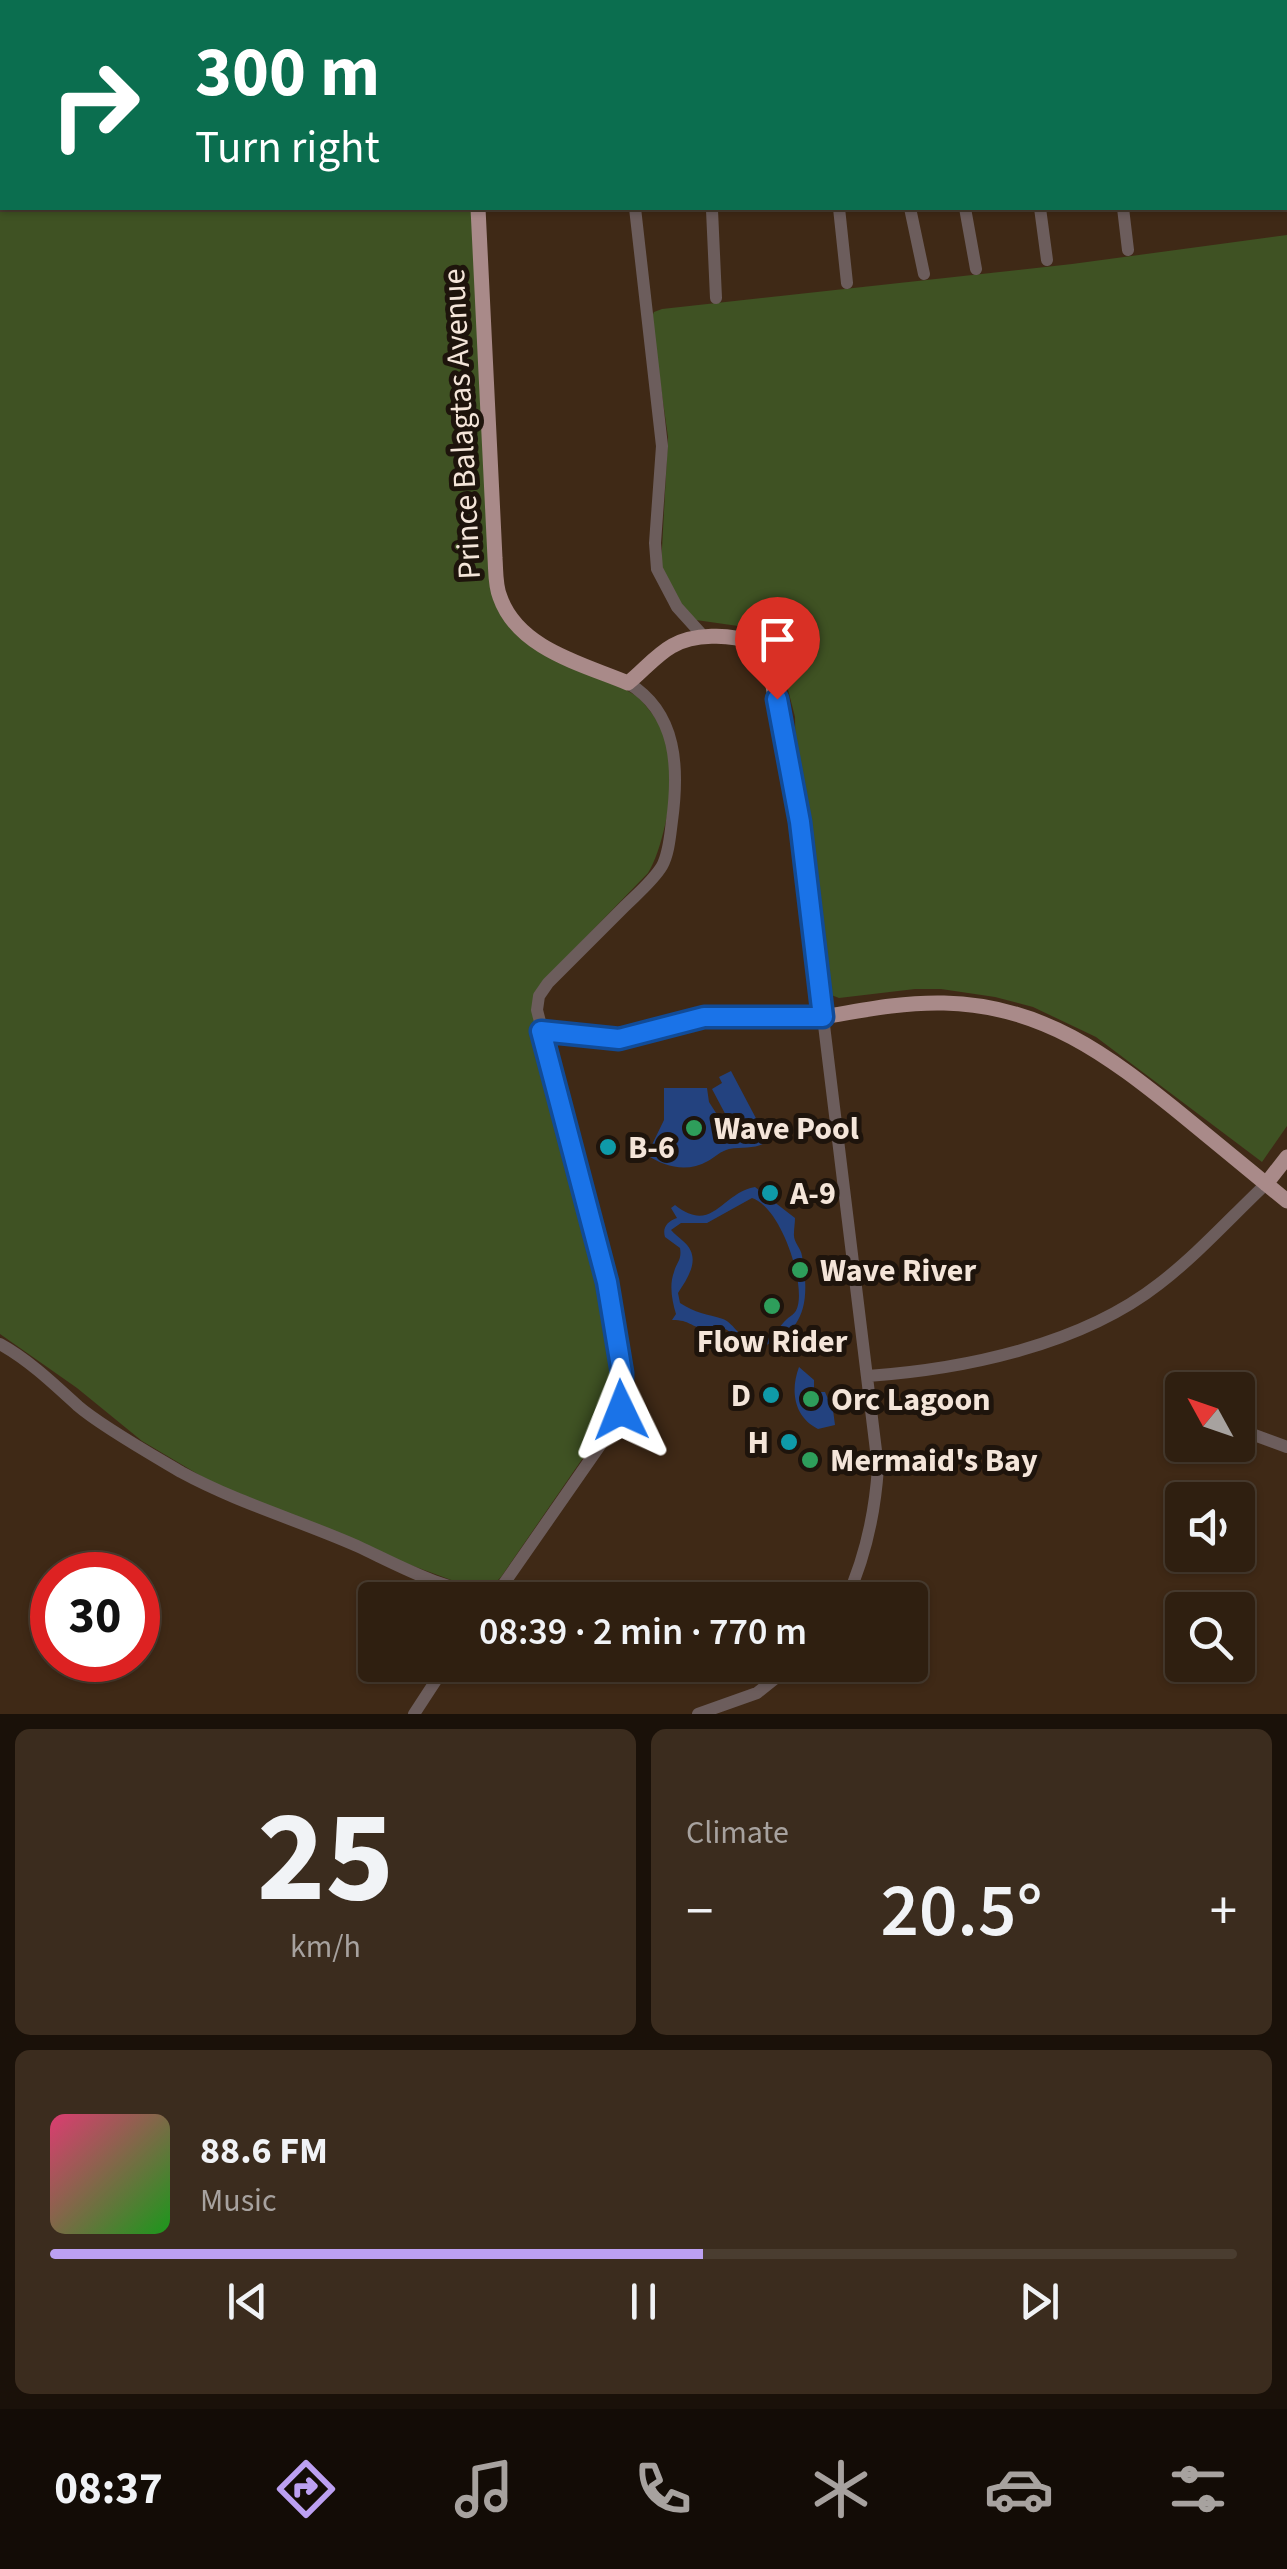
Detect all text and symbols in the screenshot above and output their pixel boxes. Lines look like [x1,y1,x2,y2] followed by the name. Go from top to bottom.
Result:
[195,23,380,123] text: 300 m
[30,40,160,170] icon: right
[195,116,380,180] text: Turn right
[431,268,493,580] street label: Prince Balagtas Avenue
[735,597,820,700] pin
[750,612,805,667] icon: arrive
[714,1106,859,1152] place label: Wave Pool
[683,1117,705,1139] marker: Wave Pool
[628,1125,675,1171] place label: B-6
[597,1136,619,1158] marker: B-6
[789,1171,836,1217] place label: A-9
[759,1182,781,1204] marker: A-9
[820,1248,976,1294] place label: Wave River
[789,1259,811,1281] marker: Wave River
[761,1295,783,1317] marker: Flow Rider
[697,1319,848,1365] place label: Flow Rider
[569,1358,673,1462] position arrow
[1165,1372,1255,1462] north arrow
[1165,1372,1255,1682] map controls
[731,1373,751,1419] place label: D
[831,1377,990,1423] place label: Orc Lagoon
[760,1384,782,1406] marker: D
[800,1388,822,1410] marker: Orc Lagoon
[747,1420,769,1466] place label: H
[778,1431,800,1453] marker: H
[830,1438,1038,1484] place label: Mermaid's Bay
[799,1449,821,1471] marker: Mermaid's Bay
[1165,1482,1255,1572] button: sound
[30,1552,160,1682] speed limit sign: 30
[1165,1592,1255,1682] button: search
[479,1605,807,1659] text: 08:39 · 2 min · 770 m
[257,1766,394,1951] text: 25
[686,1810,789,1856] text: Climate
[880,1858,1043,1965] text: 20.5°
[686,1873,713,1951] text: −
[1210,1873,1237,1951] text: +
[290,1924,361,1970] text: km/h
[200,2124,328,2178] text: 88.6 FM
[200,2178,277,2224] text: Music
[220,2274,275,2329] icon: previous
[616,2274,671,2329] icon: pause
[1012,2274,1067,2329] icon: next
[271,2454,341,2524] icon: directions
[449,2454,519,2524] icon: music
[628,2454,698,2524] icon: phone
[806,2454,876,2524] icon: climate
[984,2454,1054,2524] icon: car
[1163,2454,1233,2524] icon: filters
[54,2457,163,2521] text: 08:37

